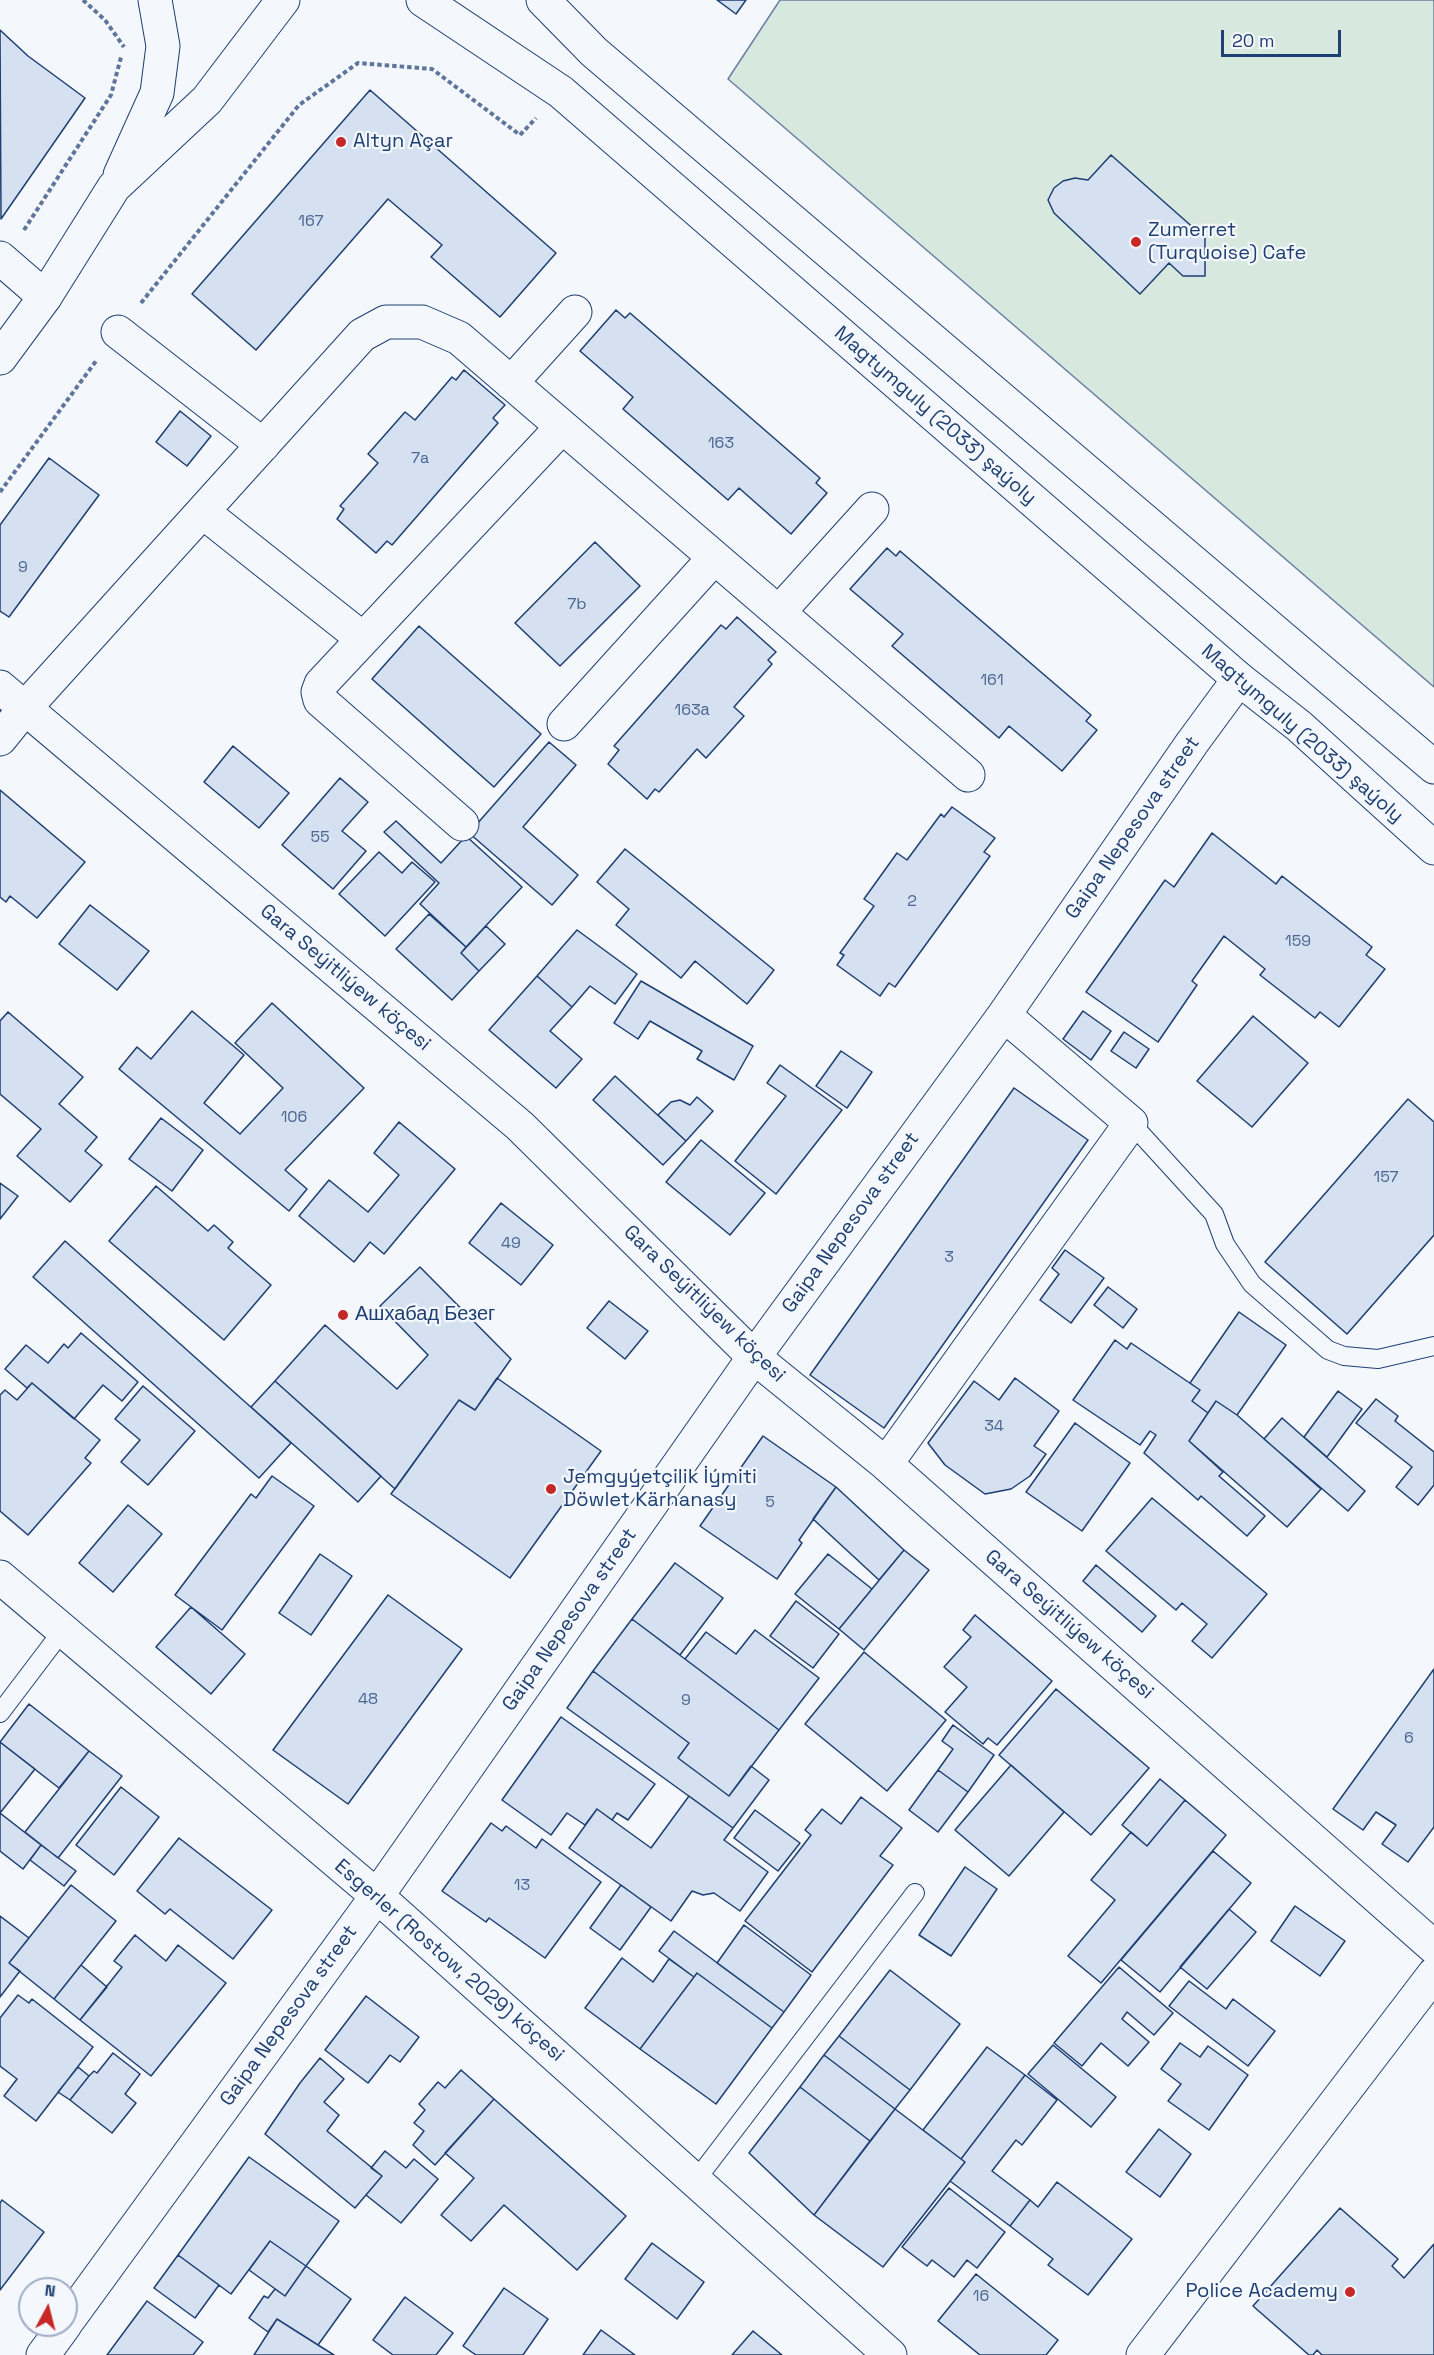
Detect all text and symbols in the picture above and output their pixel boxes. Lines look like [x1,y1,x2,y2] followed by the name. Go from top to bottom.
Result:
[1224,18,1344,56] scale bar
[1232,29,1275,52] text: 20 m
[353,130,453,154] place label: Altyn Açar
[334,135,348,149] marker: Altyn Açar
[298,212,324,232] house number: 167
[1148,219,1306,266] place label: Zumerret (Turquoise) Cafe
[1129,235,1143,249] marker: Zumerret (Turquoise) Cafe
[829,322,1041,510] street label: Magtymguly (2033) şaýoly
[708,434,734,454] house number: 163
[411,449,429,469] house number: 7a
[18,558,28,578] house number: 9
[567,595,587,615] house number: 7b
[1196,640,1408,828] street label: Magtymguly (2033) şaýoly
[980,671,1004,691] house number: 161
[674,701,710,721] house number: 163а
[1061,732,1205,924] street label: Gaipa Nepesova street
[310,828,330,848] house number: 55
[907,892,917,912] house number: 2
[255,899,435,1057] street label: Gara Seýitliýew köçesi
[1285,932,1311,952] house number: 159
[281,1108,307,1128] house number: 106
[777,1128,925,1318] street label: Gaipa Nepesova street
[1373,1168,1399,1188] house number: 157
[618,1220,790,1388] street label: Gara Seýitliýew köçesi
[501,1234,521,1254] house number: 49
[944,1248,954,1268] house number: 3
[355,1303,495,1327] place label: Ашхабад Безег
[336,1308,350,1322] marker: Ашхабад Безег
[984,1417,1004,1437] house number: 34
[563,1466,757,1513] place label: Jemgyýetçilik İýmiti Döwlet Kärhanasy
[544,1482,558,1496] marker: Jemgyýetçilik İýmiti Döwlet Kärhanasy
[765,1493,775,1513] house number: 5
[498,1524,642,1716] street label: Gaipa Nepesova street
[980,1545,1158,1705] street label: Gara Seýitliýew köçesi
[358,1690,378,1710] house number: 48
[681,1691,691,1711] house number: 9
[1404,1729,1414,1749] house number: 6
[329,1855,569,2067] street label: Esgerler (Rostow, 2029) köçesi
[514,1876,530,1896] house number: 13
[215,1921,363,2111] street label: Gaipa Nepesova street
[18,2277,78,2337] north arrow
[43,2280,57,2302] text: N
[1185,2280,1338,2304] place label: Police Academy
[1343,2285,1357,2299] marker: Police Academy
[973,2287,989,2307] house number: 16

